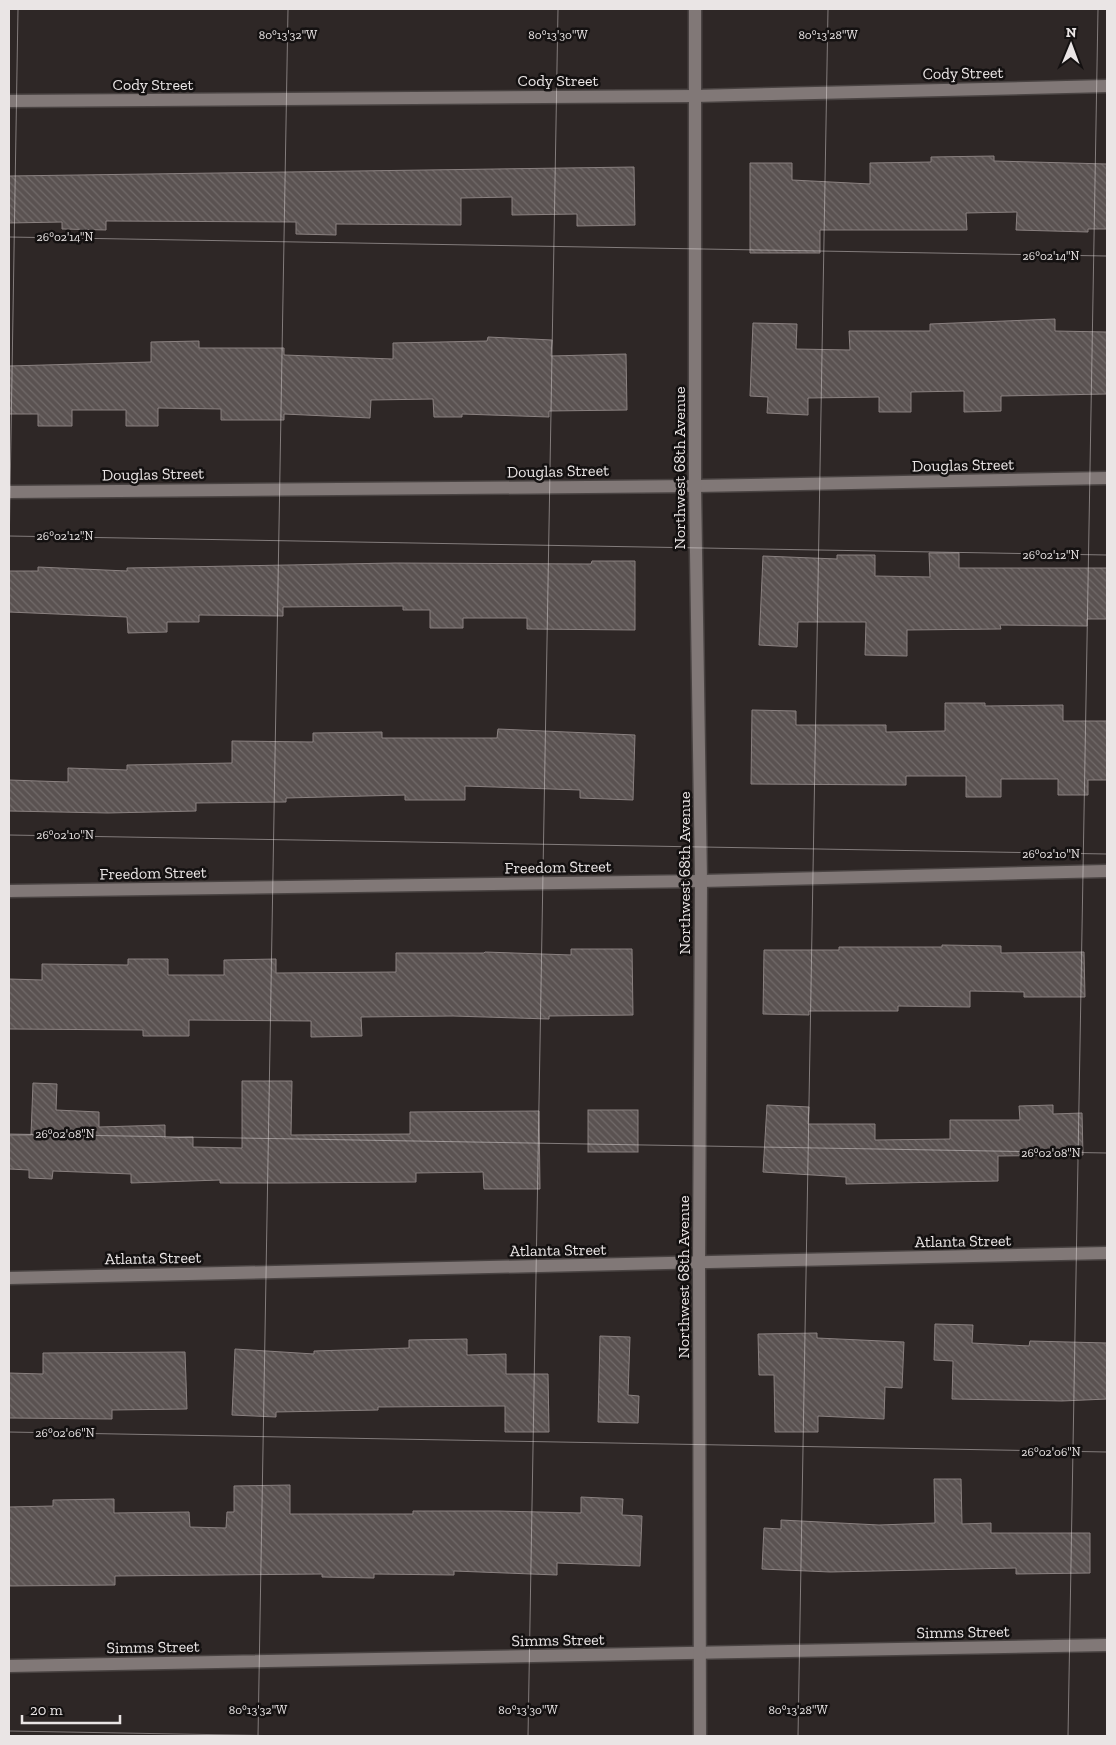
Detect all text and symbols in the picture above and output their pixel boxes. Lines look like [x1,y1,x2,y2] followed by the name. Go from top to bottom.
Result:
[1046,20,1096,70] north arrow
[1066,24,1077,41] text: N
[259,28,318,42] text: 80°13'32"W
[528,28,588,42] text: 80°13'30"W
[798,28,858,42] text: 80°13'28"W
[922,63,1004,83] street label: Cody Street
[518,71,598,90] street label: Cody Street
[113,75,193,94] street label: Cody Street
[37,230,94,244] text: 26°02'14"N
[1023,249,1080,263] text: 26°02'14"N
[670,387,689,549] street label: Northwest 68th Avenue
[912,455,1014,475] street label: Douglas Street
[507,461,609,481] street label: Douglas Street
[102,464,204,484] street label: Douglas Street
[37,529,94,543] text: 26°02'12"N
[1023,548,1080,562] text: 26°02'12"N
[675,792,694,954] street label: Northwest 68th Avenue
[36,828,94,842] text: 26°02'10"N
[1022,847,1080,861] text: 26°02'10"N
[504,857,612,877] street label: Freedom Street
[99,863,207,883] street label: Freedom Street
[35,1127,95,1141] text: 26°02'08"N
[1021,1146,1081,1160] text: 26°02'08"N
[674,1196,693,1358] street label: Northwest 68th Avenue
[914,1231,1012,1251] street label: Atlanta Street
[509,1240,607,1260] street label: Atlanta Street
[104,1248,202,1268] street label: Atlanta Street
[35,1426,95,1440] text: 26°02'06"N
[1021,1445,1081,1459] text: 26°02'06"N
[916,1622,1010,1642] street label: Simms Street
[511,1630,605,1650] street label: Simms Street
[106,1637,200,1657] street label: Simms Street
[22,1692,120,1724] scale bar
[30,1701,63,1719] text: 20 m
[229,1703,288,1717] text: 80°13'32"W
[498,1703,558,1717] text: 80°13'30"W
[768,1703,828,1717] text: 80°13'28"W

